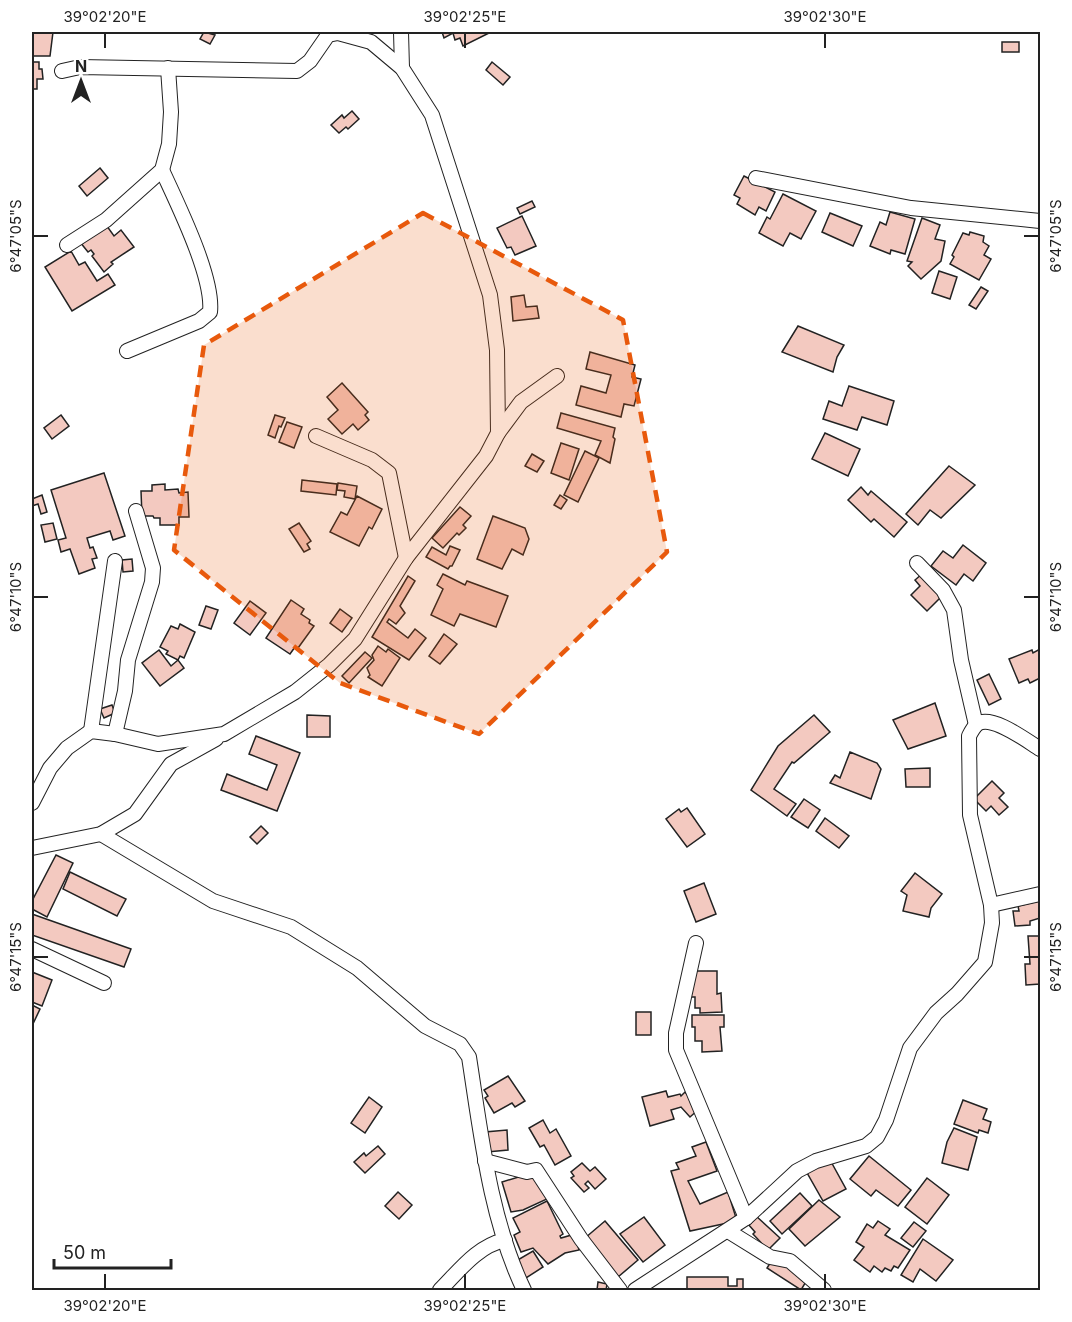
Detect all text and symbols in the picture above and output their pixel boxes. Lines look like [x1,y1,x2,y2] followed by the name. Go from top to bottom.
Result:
[63,7,147,26] text: 39°02'20"E
[424,7,506,26] text: 39°02'25"E
[783,7,867,26] text: 39°02'30"E
[51,51,111,111] north arrow
[75,56,87,76] text: N
[6,199,25,273] text: 6°47'05"S
[1046,199,1065,273] text: 6°47'05"S
[6,562,25,632] text: 6°47'10"S
[1046,562,1065,632] text: 6°47'10"S
[6,922,25,992] text: 6°47'15"S
[1046,922,1065,992] text: 6°47'15"S
[54,1232,171,1270] scale bar
[63,1242,106,1263] text: 50 m
[63,1296,147,1315] text: 39°02'20"E
[424,1296,506,1315] text: 39°02'25"E
[783,1296,867,1315] text: 39°02'30"E

